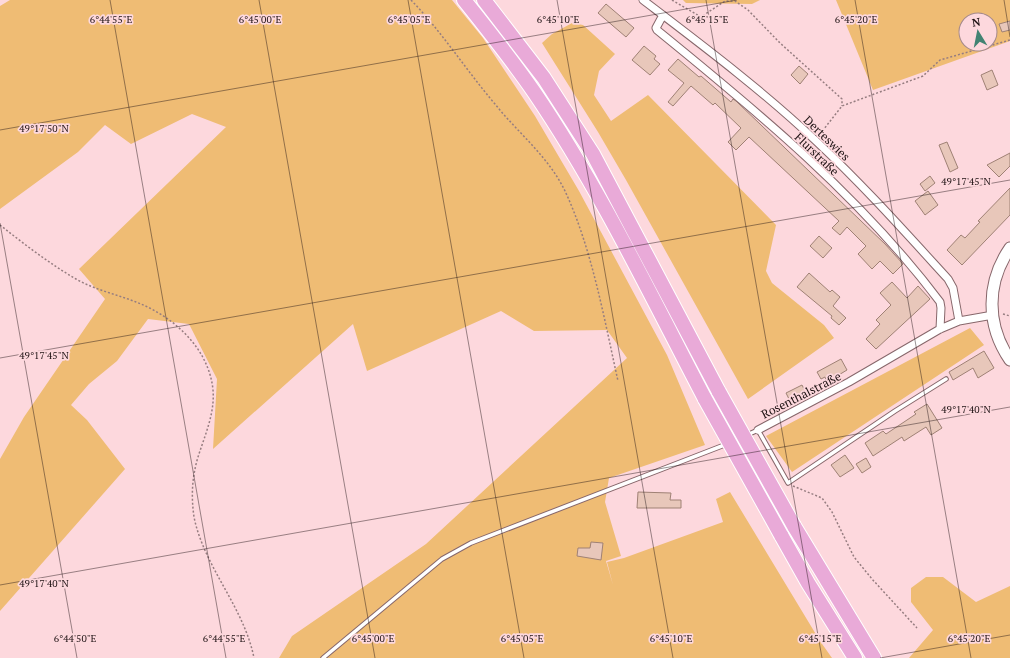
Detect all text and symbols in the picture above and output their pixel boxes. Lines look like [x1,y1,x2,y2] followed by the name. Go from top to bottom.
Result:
[958,12,998,52] north arrow
[90,13,133,26] text: 6°44'55"E
[239,13,282,26] text: 6°45'00"E
[388,13,431,26] text: 6°45'05"E
[537,13,580,26] text: 6°45'10"E
[686,13,729,26] text: 6°45'15"E
[835,13,878,26] text: 6°45'20"E
[971,14,982,30] text: N
[801,112,853,164] street label: Derteswies
[19,122,69,135] text: 49°17'50"N
[792,129,842,179] street label: Flurstraße
[941,175,991,188] text: 49°17'45"N
[19,349,69,362] text: 49°17'45"N
[759,368,843,422] street label: Rosenthalstraße
[941,403,991,416] text: 49°17'40"N
[19,577,69,590] text: 49°17'40"N
[54,632,97,645] text: 6°44'50"E
[203,632,246,645] text: 6°44'55"E
[352,632,395,645] text: 6°45'00"E
[501,632,544,645] text: 6°45'05"E
[650,632,693,645] text: 6°45'10"E
[799,632,842,645] text: 6°45'15"E
[948,632,991,645] text: 6°45'20"E

